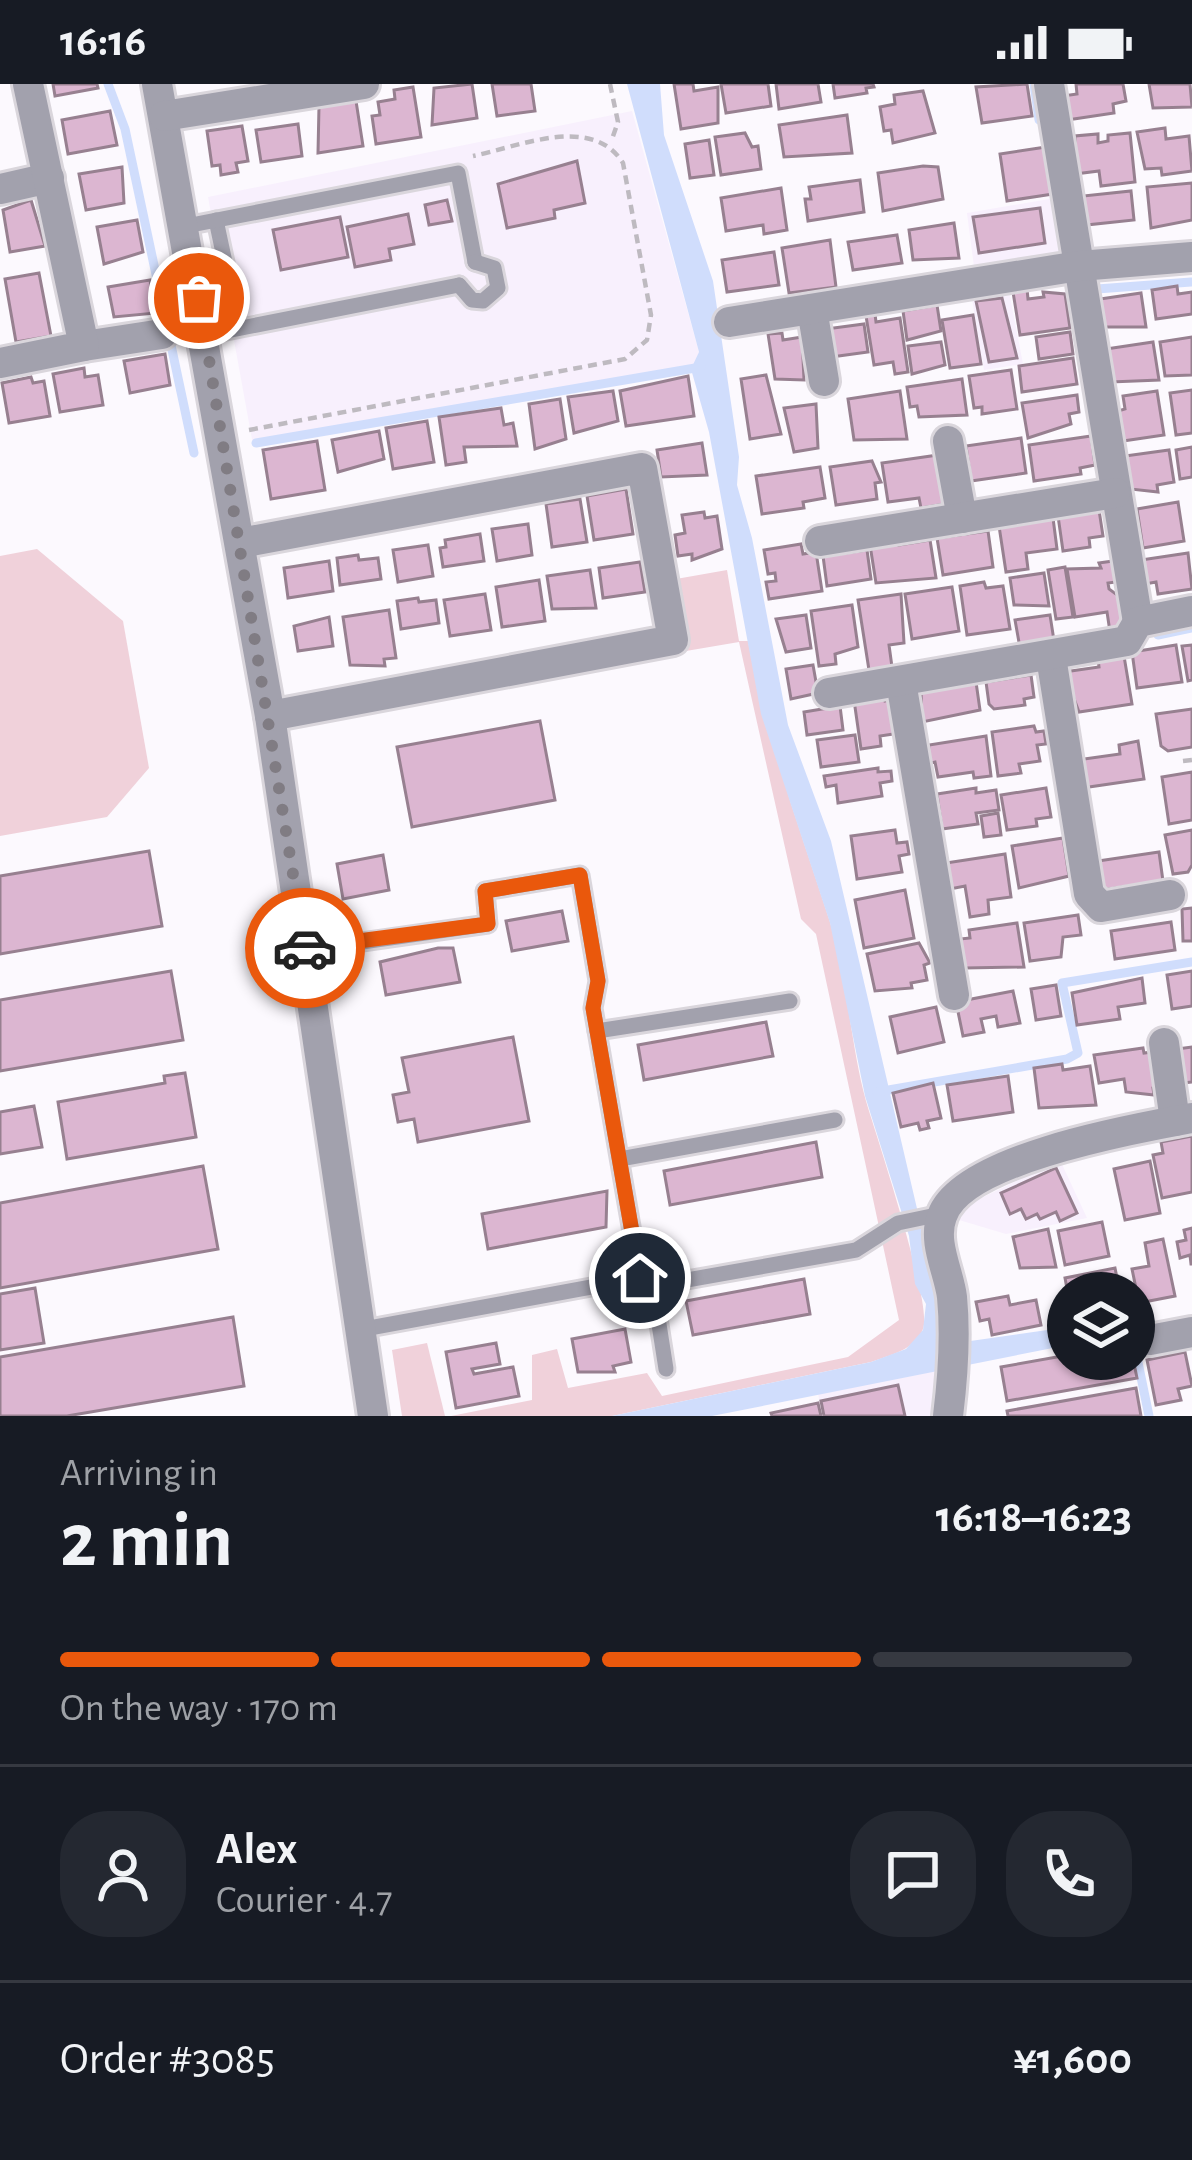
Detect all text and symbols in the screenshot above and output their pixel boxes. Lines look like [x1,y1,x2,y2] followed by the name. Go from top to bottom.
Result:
[60,19,146,64] text: 16:16
[148,247,250,349] pin
[166,265,232,331] icon: bag
[245,888,365,1008] courier
[272,915,338,981] icon: car
[589,1227,691,1329] pin
[607,1245,673,1311] icon: home
[1047,1272,1155,1380] map controls
[1047,1272,1155,1380] button: layers
[60,1454,218,1493] text: Arriving in
[936,1495,1132,1540] text: 16:18–16:23
[60,1503,233,1581] text: 2 min
[60,1689,338,1728] text: On the way · 170 m
[60,1811,186,1937] button: person
[850,1811,976,1937] button: chat
[1006,1811,1132,1937] button: phone
[216,1827,297,1872] text: Alex
[216,1881,393,1920] text: Courier · 4.7
[60,2037,275,2082] text: Order #3085
[1013,2037,1132,2082] text: ¥1,600

